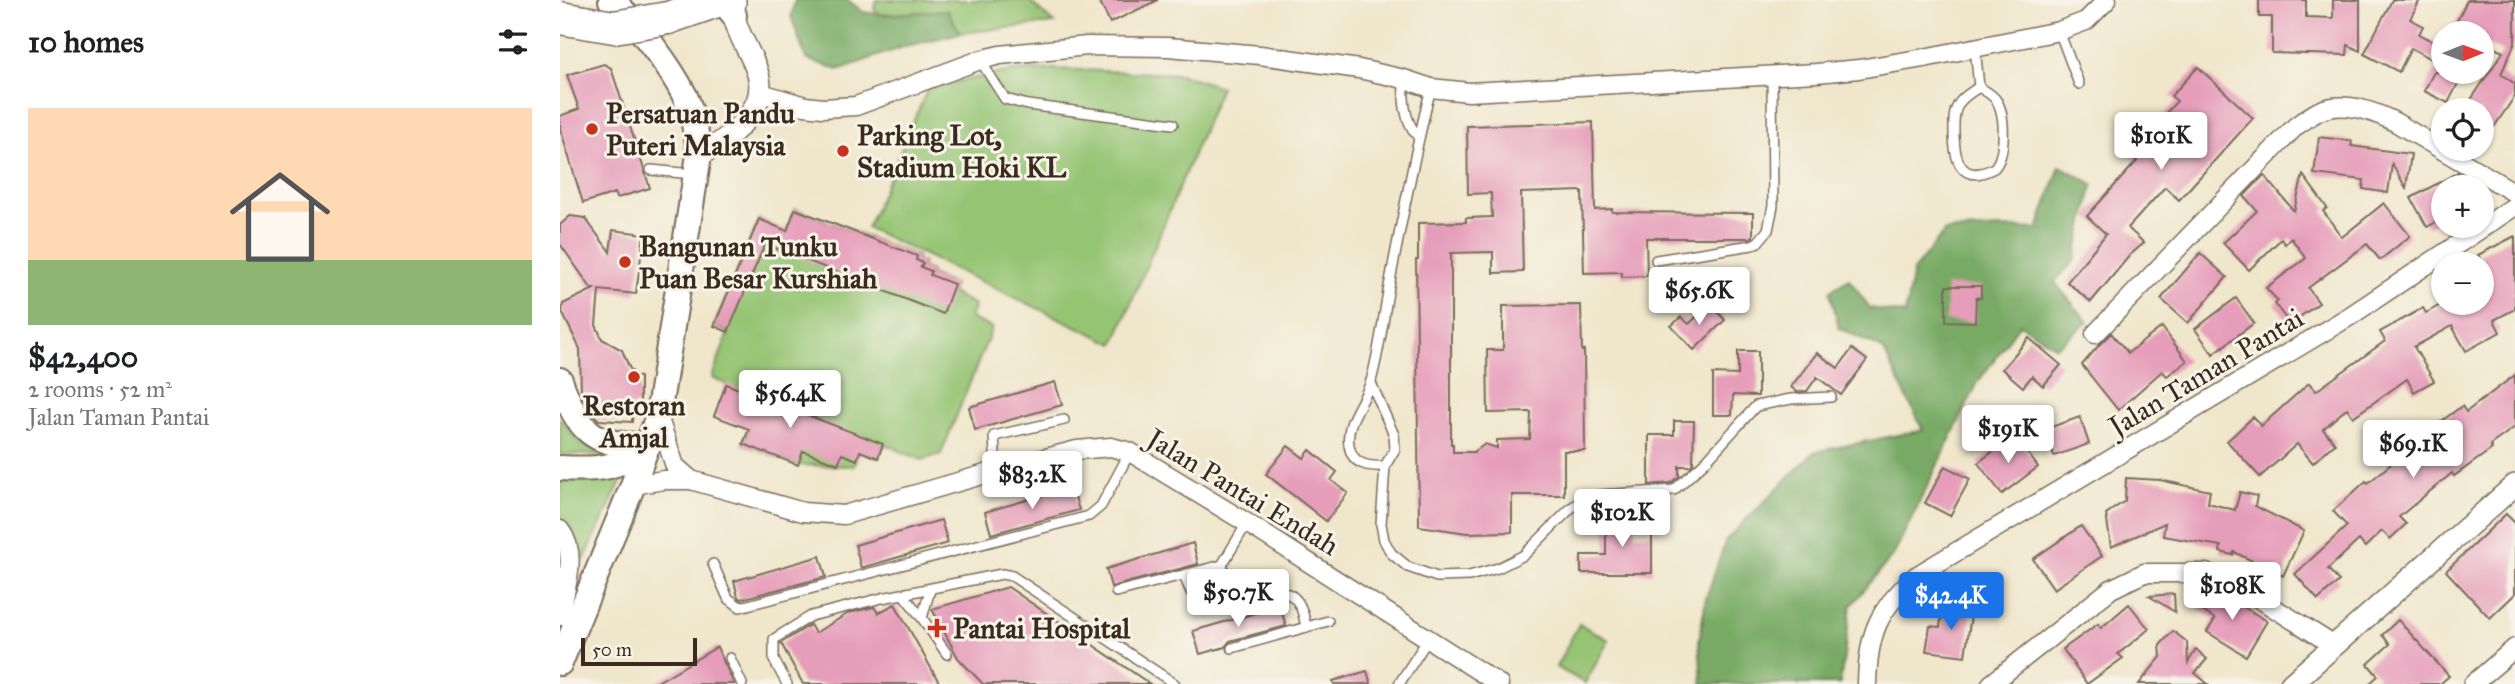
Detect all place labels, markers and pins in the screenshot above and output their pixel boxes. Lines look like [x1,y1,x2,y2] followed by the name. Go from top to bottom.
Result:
[606,96,795,163] place label: Persatuan Pandu Puteri Malaysia
[2112,113,2210,172] pin: $101K
[857,118,1067,185] place label: Parking Lot, Stadium Hoki KL
[584,121,600,137] marker: Persatuan Pandu Puteri Malaysia
[835,143,851,159] marker: Parking Lot, Stadium Hoki KL
[639,229,878,296] place label: Bangunan Tunku Puan Besar Kurshiah
[617,254,633,270] marker: Bangunan Tunku Puan Besar Kurshiah
[1642,268,1756,327] pin: $65.6K
[626,369,642,385] marker: Restoran Amjal
[733,370,847,430] pin: $56.4K
[582,388,686,455] place label: Restoran Amjal
[1959,406,2057,465] pin: $191K
[2356,420,2470,480] pin: $69.1K
[975,452,1089,511] pin: $83.2K
[1573,490,1671,549] pin: $102K
[2183,562,2281,622] pin: $108K
[1181,570,1295,629] pin: $50.7K
[1894,572,2008,632] pin: $42.4K
[953,611,1131,646] place label: Pantai Hospital
[927,618,947,638] marker: Pantai Hospital

